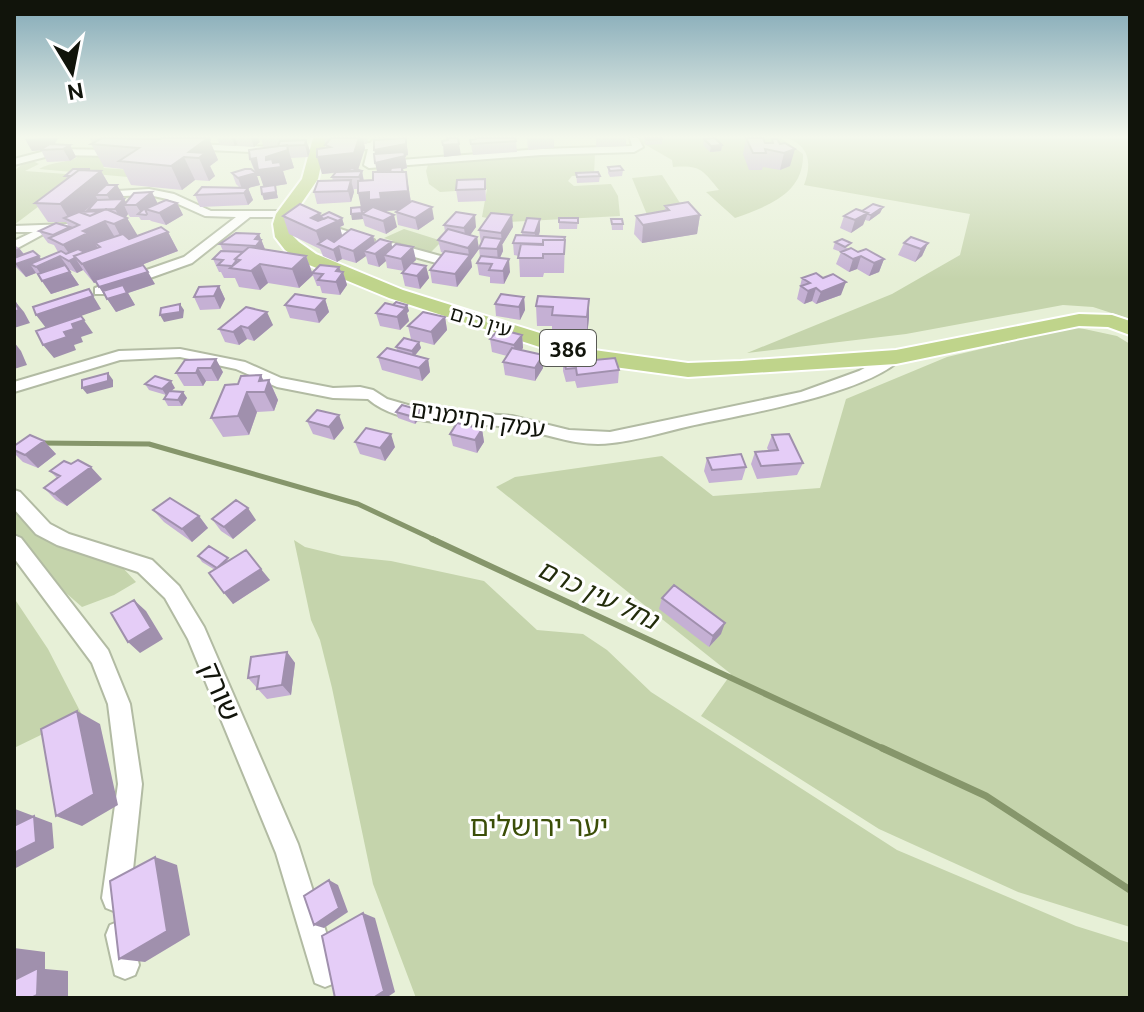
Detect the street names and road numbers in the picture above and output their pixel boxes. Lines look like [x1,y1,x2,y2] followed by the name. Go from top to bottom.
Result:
[447,301,515,341] street label: עין כרם
[540,330,596,366] road number: 386
[409,395,547,443] street label: עמק התימנים
[195,657,247,725] street label: שורק

